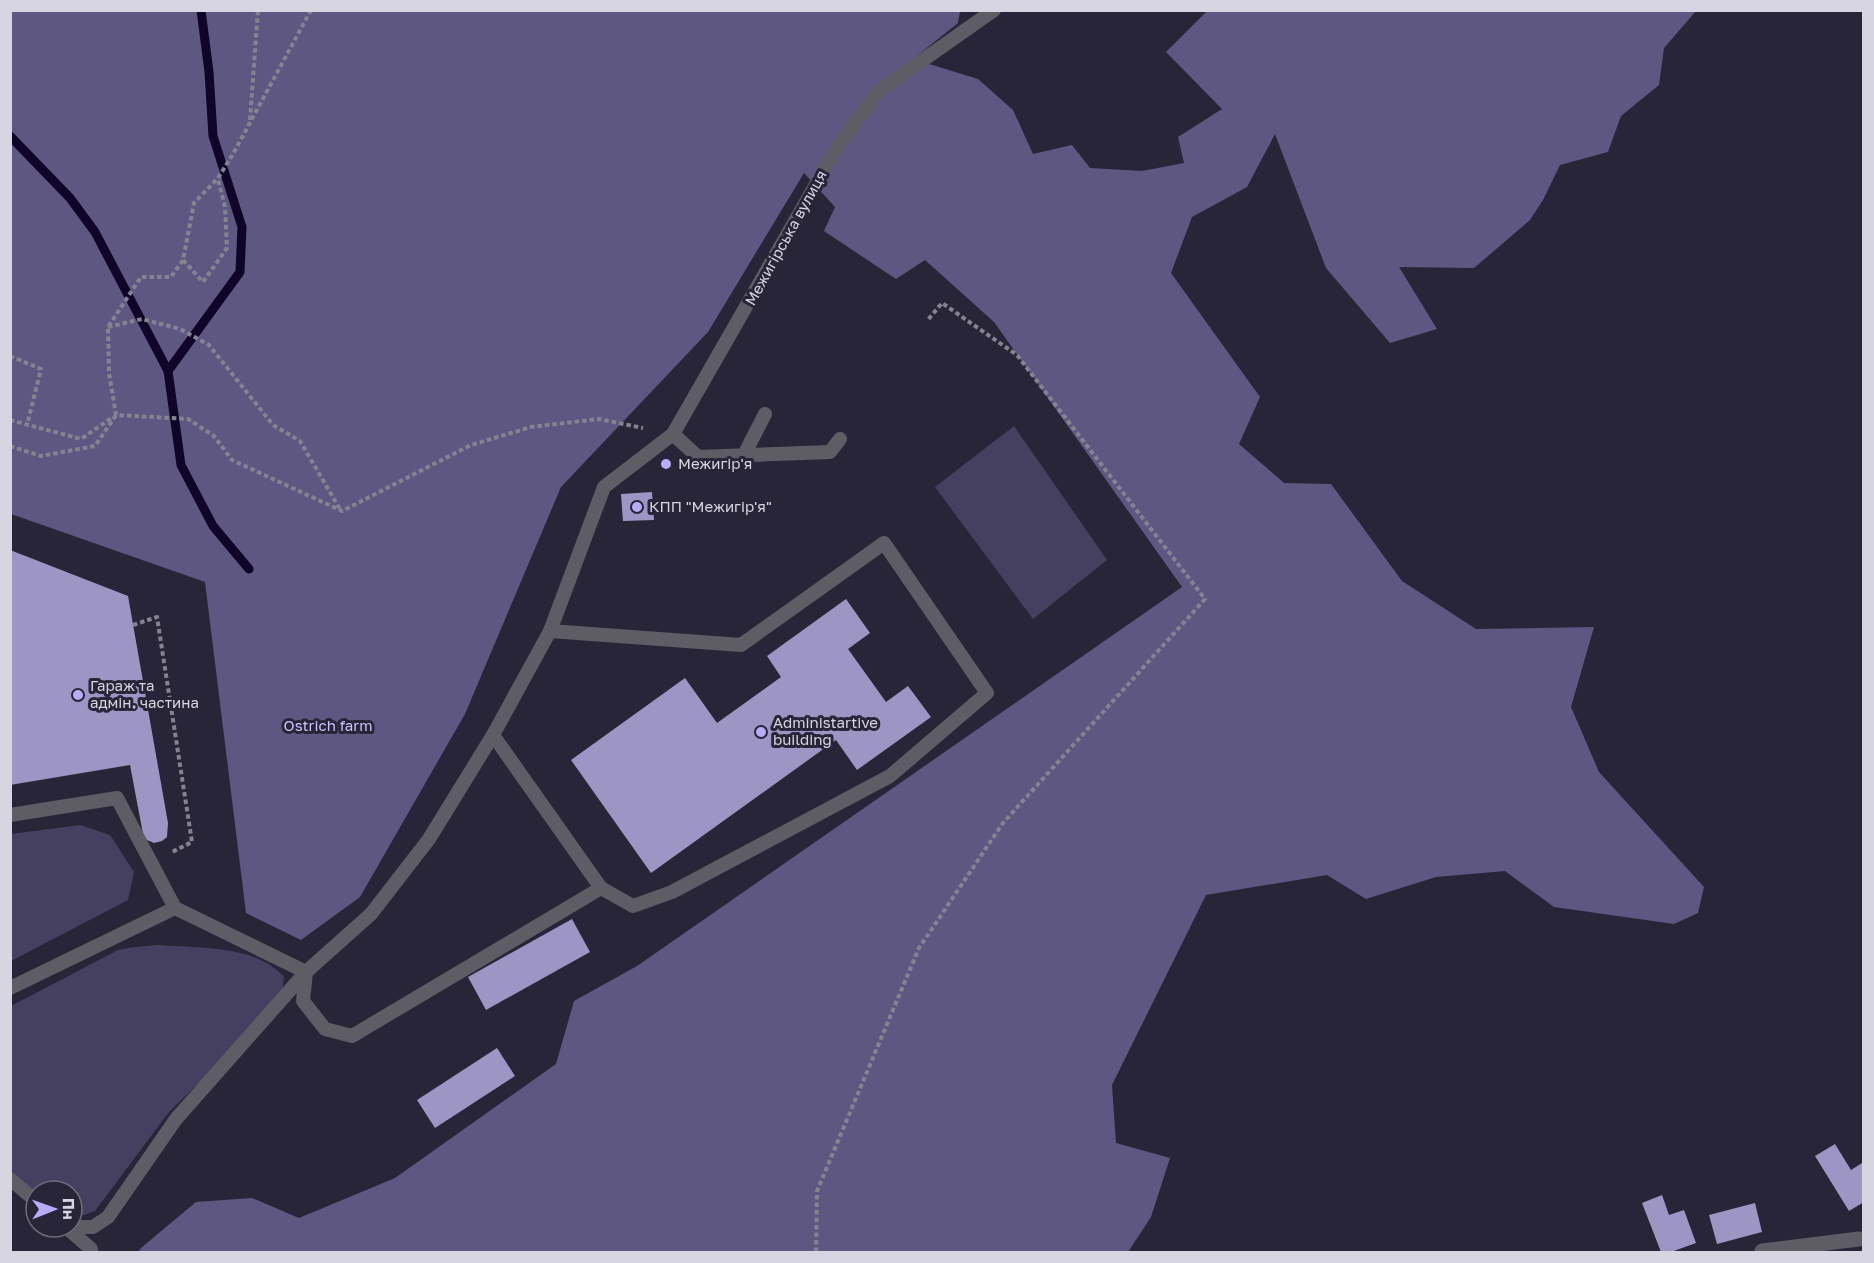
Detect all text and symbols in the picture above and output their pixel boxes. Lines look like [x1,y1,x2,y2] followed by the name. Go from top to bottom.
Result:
[741,167,830,308] street label: Межигірська вулиця
[678,454,752,472] place label: Межигір'я
[659,457,673,471] marker: Межигір'я
[649,497,772,515] place label: КПП "Межигір'я"
[630,500,644,514] marker: КПП "Межигір'я"
[90,676,199,711] place label: Гараж та адмін. частина
[71,688,85,702] marker: Гараж та адмін. частина
[773,713,878,748] place label: Administartive building
[284,716,372,734] park label: Ostrich farm
[754,725,768,739] marker: Administartive building
[24,1179,84,1239] north arrow
[59,1198,79,1220] text: Пн

